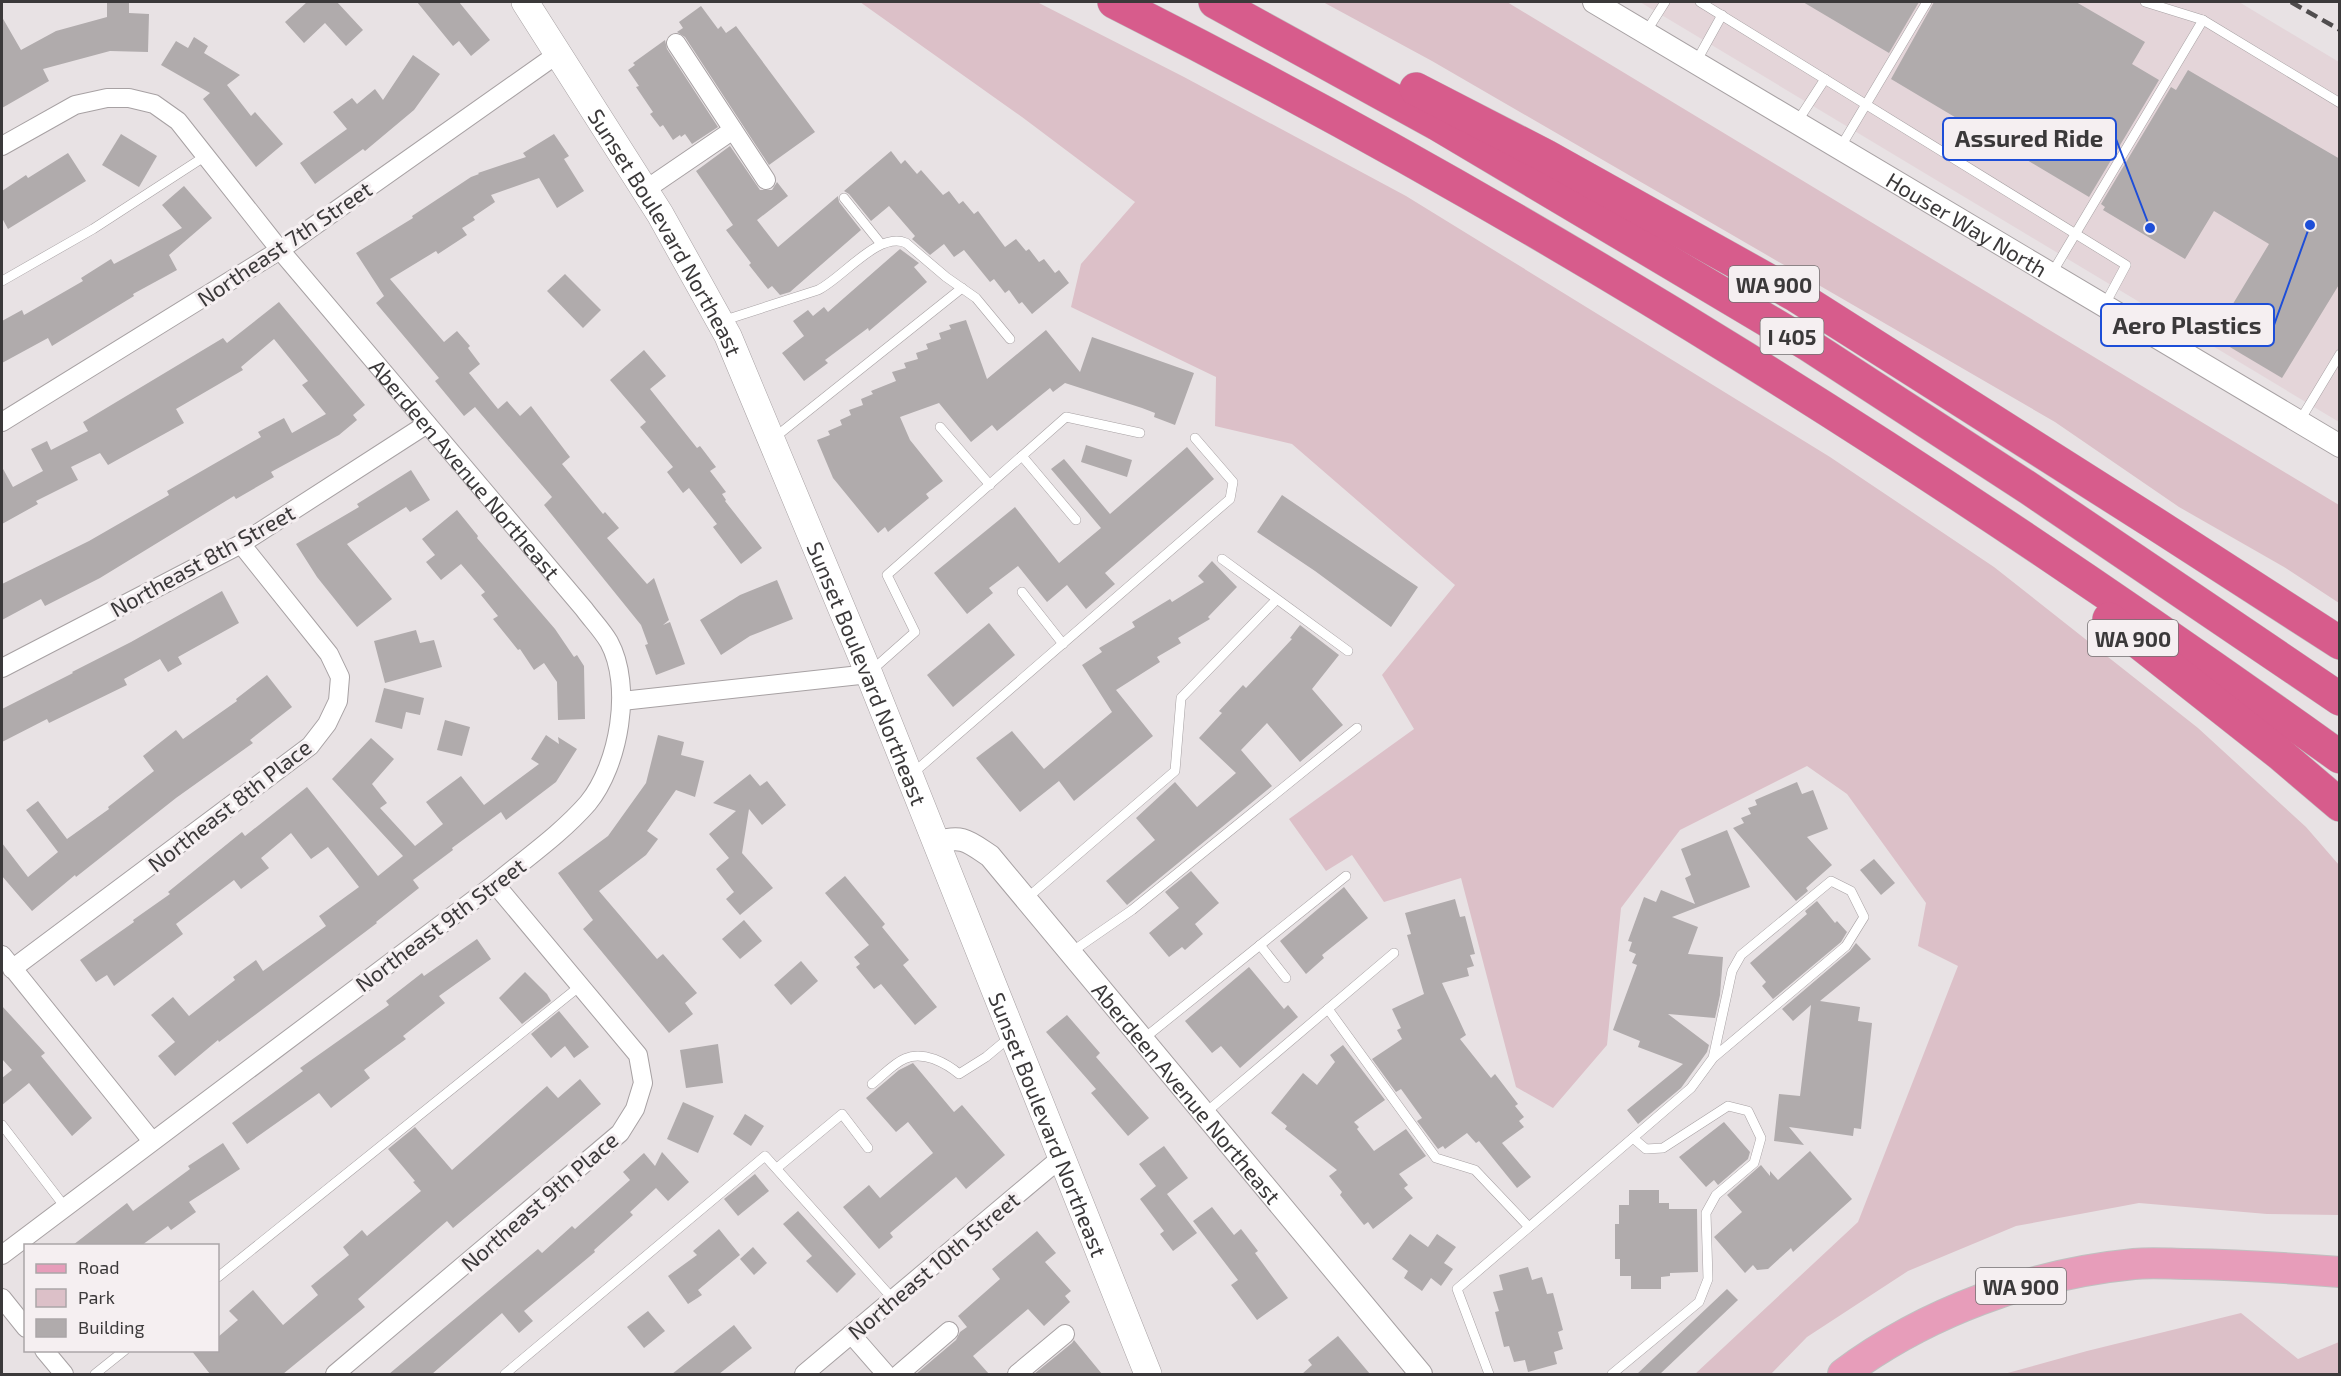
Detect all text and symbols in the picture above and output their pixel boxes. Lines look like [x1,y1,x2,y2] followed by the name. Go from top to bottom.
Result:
[583,104,748,360] street label: Sunset Boulevard Northeast
[1943,118,2116,160] callout: Assured Ride
[1955,123,2103,152] text: Assured Ride
[1882,166,2052,282] street label: Houser Way North
[192,175,376,311] street label: Northeast 7th Street
[1729,266,1819,302] road number: WA 900
[2101,304,2274,346] callout: Aero Plastics
[2112,310,2262,339] text: Aero Plastics
[1760,318,1824,354] road number: I 405
[365,354,566,584] street label: Aberdeen Avenue Northeast
[105,498,299,622] street label: Northeast 8th Street
[802,538,933,809] street label: Sunset Boulevard Northeast
[2088,620,2178,656] road number: WA 900
[142,733,316,877] street label: Northeast 8th Place
[350,852,530,996] street label: Northeast 9th Street
[1087,977,1287,1209] street label: Aberdeen Avenue Northeast
[984,988,1113,1260] street label: Sunset Boulevard Northeast
[455,1126,623,1276] street label: Northeast 9th Place
[842,1186,1024,1344] street label: Northeast 10th Street
[24,1244,219,1352] legend
[78,1256,119,1278] text: Road
[1976,1268,2066,1304] road number: WA 900
[78,1286,115,1308] text: Park
[78,1316,145,1338] text: Building

